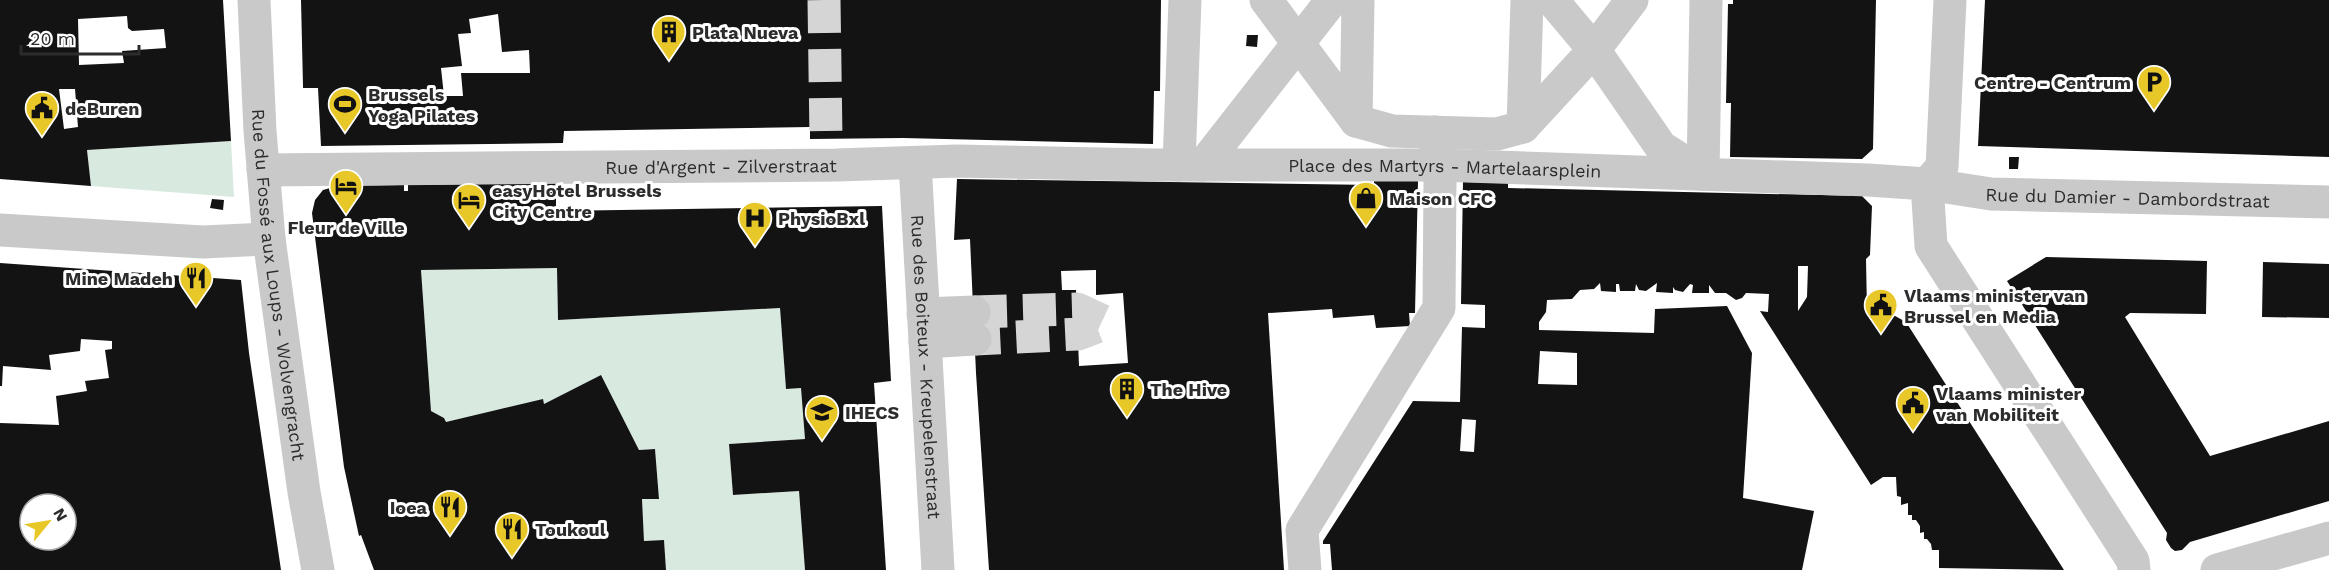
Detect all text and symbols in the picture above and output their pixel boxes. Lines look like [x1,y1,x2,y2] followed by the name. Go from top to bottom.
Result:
[651,14,687,61] building icon: Plata Nueva
[21,18,140,56] scale bar
[692,22,799,43] place label: Plata Nueva
[30,28,75,49] text: 20 m
[2136,64,2172,111] parking icon: Centre - Centrum
[1974,72,2131,93] place label: Centre - Centrum
[368,84,476,126] place label: Brussels Yoga Pilates
[327,86,363,133] sports icon: Brussels Yoga Pilates
[24,90,60,137] public building icon: deBuren
[65,98,139,119] place label: deBuren
[248,108,310,462] street label: Rue du Fossé aux Loups - Wolvengracht
[605,154,837,178] street label: Rue d'Argent - Zilverstraat
[1288,154,1602,181] street label: Place des Martyrs - Martelaarsplein
[328,168,364,215] hotel icon: Fleur de Ville
[492,180,662,222] place label: easyHotel Brussels City Centre
[1348,180,1384,227] shop icon: Maison CFC
[451,182,487,229] hotel icon: easyHotel Brussels City Centre
[1985,183,2271,211] street label: Rue du Damier - Dambordstraat
[1389,188,1493,209] place label: Maison CFC
[737,200,773,247] hospital icon: PhysioBxl
[778,208,865,229] place label: PhysioBxl
[907,214,946,520] street label: Rue des Boiteux - Kreupelenstraat
[287,217,405,238] place label: Fleur de Ville
[178,260,214,307] restaurant icon: Mine Madeh
[65,268,173,289] place label: Mine Madeh
[1904,285,2085,327] place label: Vlaams minister van Brussel en Media
[1863,287,1899,334] public building icon: Vlaams minister van Brussel en Media
[1109,371,1145,418] building icon: The Hive
[1150,379,1227,400] place label: The Hive
[1935,383,2082,425] place label: Vlaams minister van Mobiliteit
[1895,385,1931,432] public building icon: Vlaams minister van Mobiliteit
[804,394,840,441] school or university icon: IHECS
[845,402,900,423] place label: IHECS
[432,489,468,536] restaurant icon: Ioea
[18,492,78,552] north arrow
[390,497,428,518] place label: Ioea
[49,505,72,525] text: N
[494,511,530,558] restaurant icon: Toukoul
[535,519,606,540] place label: Toukoul

